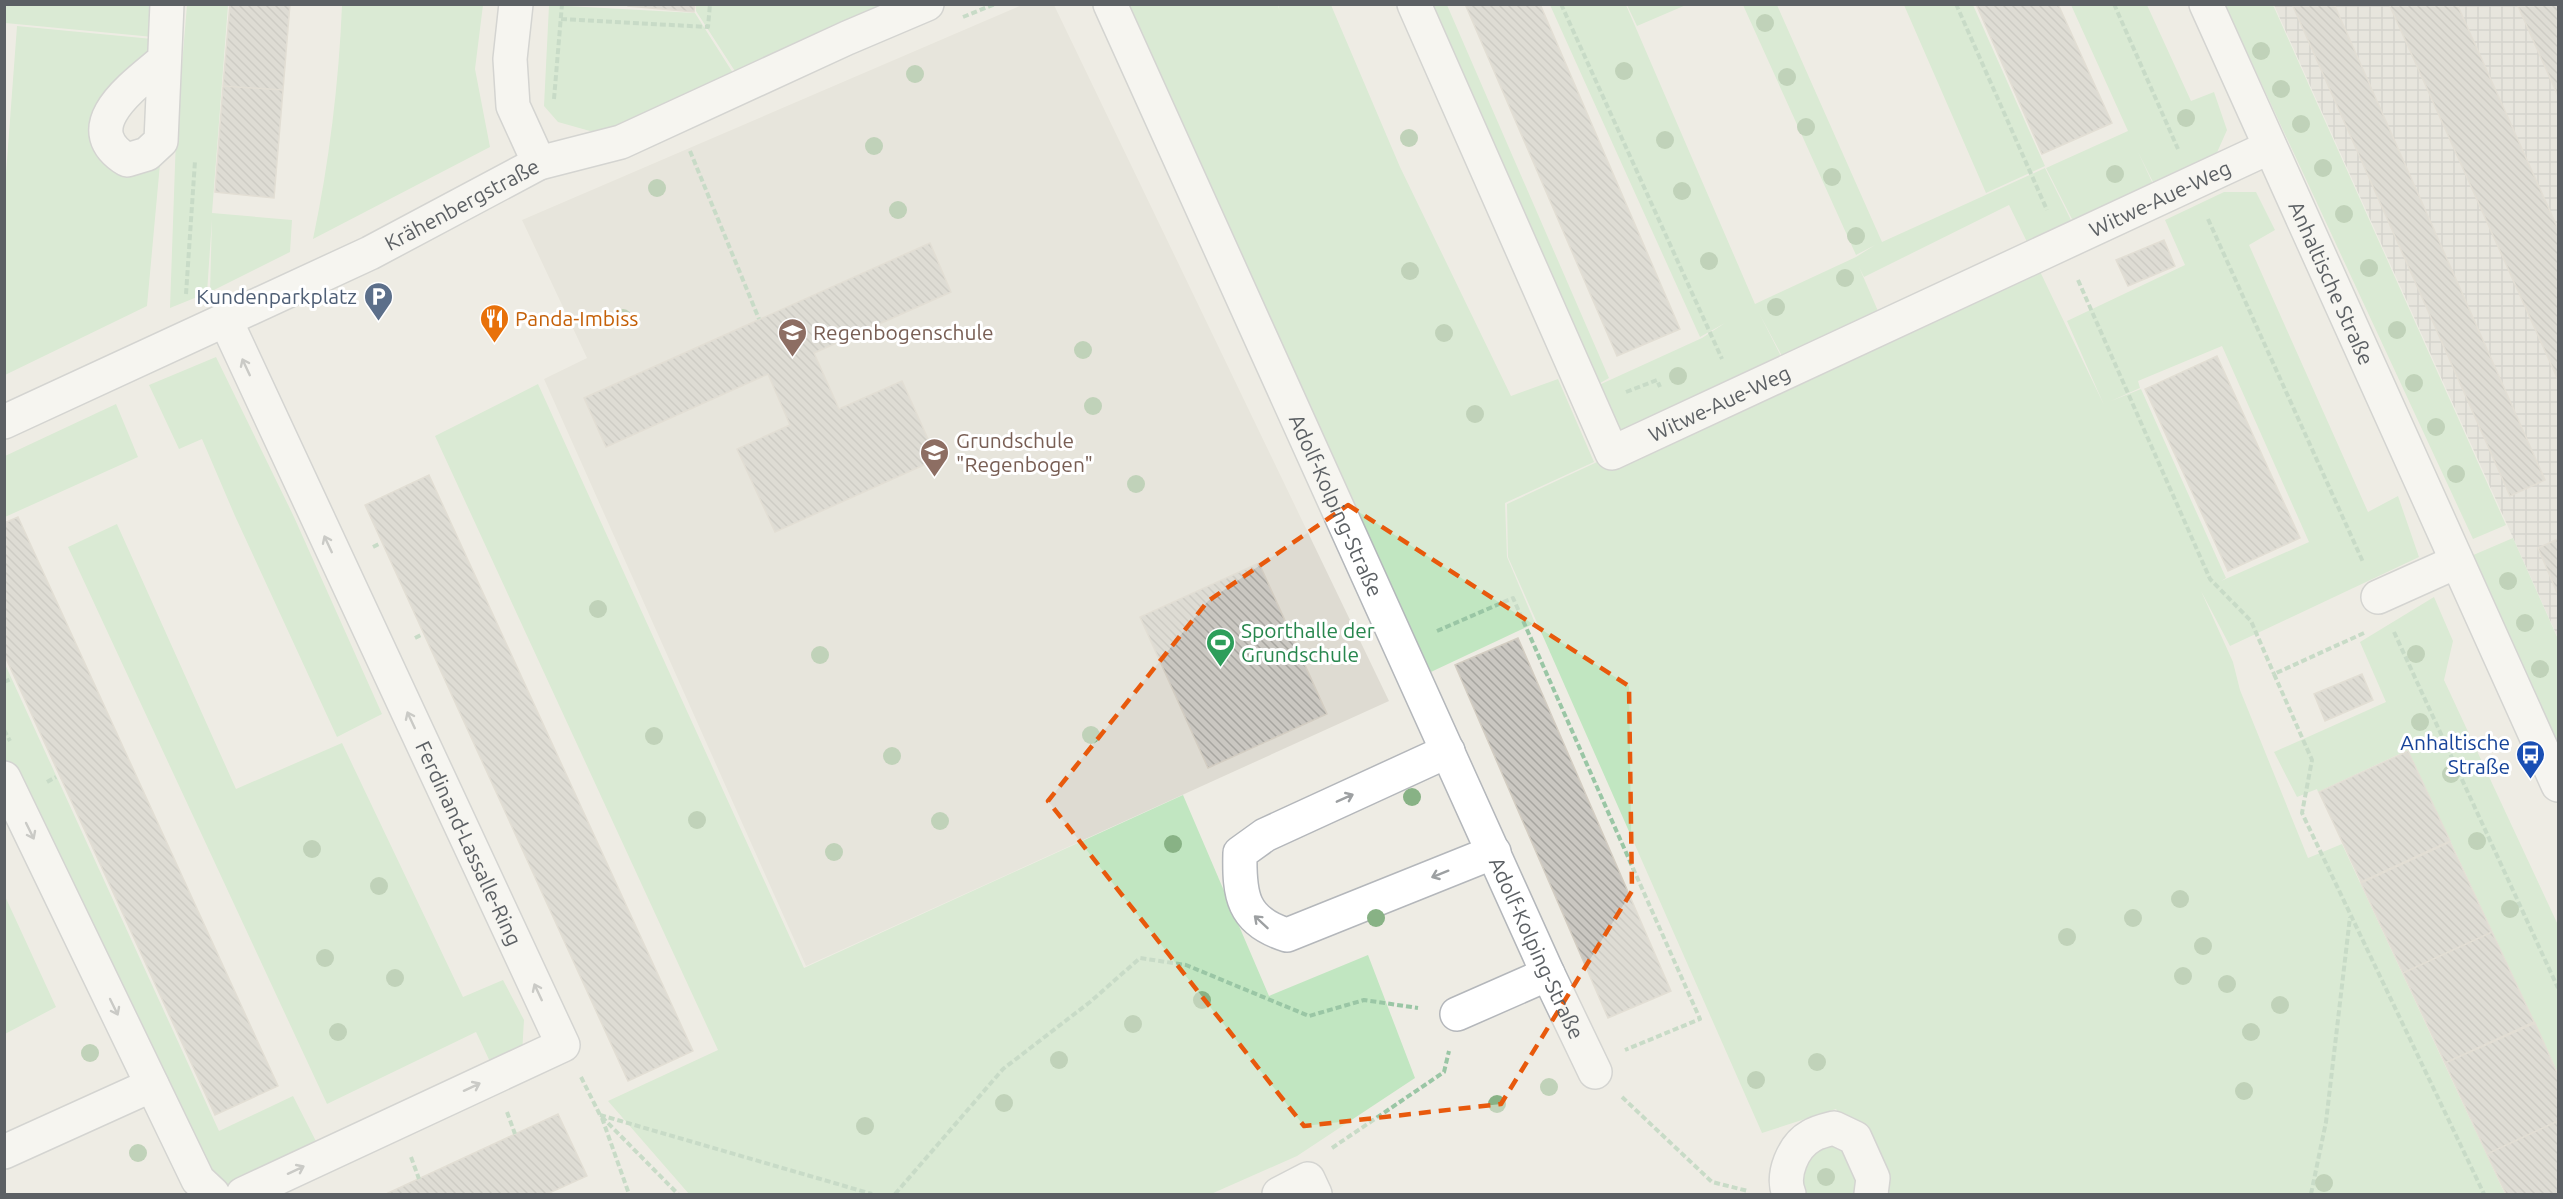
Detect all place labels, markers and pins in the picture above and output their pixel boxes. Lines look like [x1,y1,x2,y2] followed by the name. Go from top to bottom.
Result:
[362,280,394,322] parking icon: Kundenparkplatz
[196,284,357,308] place label: Kundenparkplatz
[478,302,510,344] restaurant icon: Panda-Imbiss
[515,306,638,330] place label: Panda-Imbiss
[776,316,808,358] school or university icon: Regenbogenschule
[813,320,993,344] place label: Regenbogenschule
[956,428,1093,476] place label: Grundschule "Regenbogen"
[919,436,951,478] school or university icon: Grundschule "Regenbogen"
[1241,618,1375,666] place label: Sporthalle der Grundschule
[1204,626,1236,668] sports icon: Sporthalle der Grundschule
[2400,730,2510,778] place label: Anhaltische Straße
[2515,738,2547,780] bus stop icon: Anhaltische Straße

